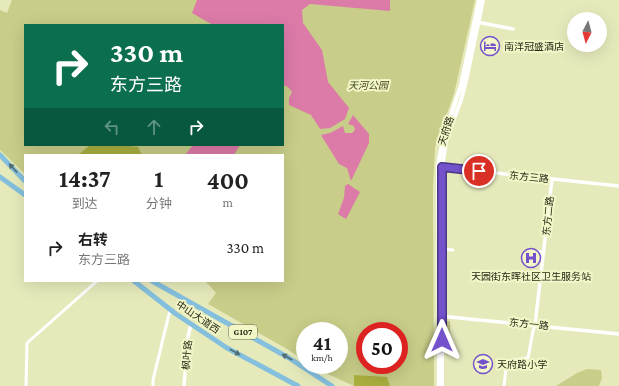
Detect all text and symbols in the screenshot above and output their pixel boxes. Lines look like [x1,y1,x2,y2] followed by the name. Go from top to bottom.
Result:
[567,12,607,52] north arrow
[567,12,607,52] map controls
[479,35,501,57] hotel icon: 南洋冠盛酒店
[110,37,183,68] text: 330 m
[44,40,96,92] icon: right
[504,41,564,52] place label: 南洋冠盛酒店
[110,75,182,95] text: 东方三路
[348,80,390,91] park label: 天河公园
[436,115,456,147] street label: 天府路
[101,116,123,138] icon: left
[143,116,165,138] icon: ahead
[185,116,207,138] icon: right
[462,154,496,188] pin
[468,160,490,182] icon: arrive
[8,163,17,173] one-way arrow
[59,165,111,192] text: 14:37
[154,165,163,192] text: 1
[207,167,249,194] text: 400
[509,169,549,185] street label: 东方三路
[223,195,233,210] text: m
[72,196,98,211] text: 到达
[146,196,172,211] text: 分钟
[540,196,556,236] street label: 东方二路
[78,232,108,248] text: 右转
[44,237,66,259] icon: right
[226,240,264,256] text: 330 m
[520,247,542,269] hospital icon: 天园街东晖社区卫生服务站
[78,252,130,267] text: 东方三路
[471,271,591,282] place label: 天园街东晖社区卫生服务站
[174,298,222,336] street label: 中山大道西
[509,316,549,332] street label: 东方一路
[421,319,463,361] position arrow
[356,322,408,374] speed limit sign: 50
[229,325,257,339] road number: G107
[313,332,331,354] text: 41
[180,340,194,370] street label: 枫叶路
[229,349,241,356] one-way arrow
[311,352,333,363] text: km/h
[281,353,293,360] one-way arrow
[472,353,494,375] school or university icon: 天府路小学
[497,359,547,370] place label: 天府路小学

